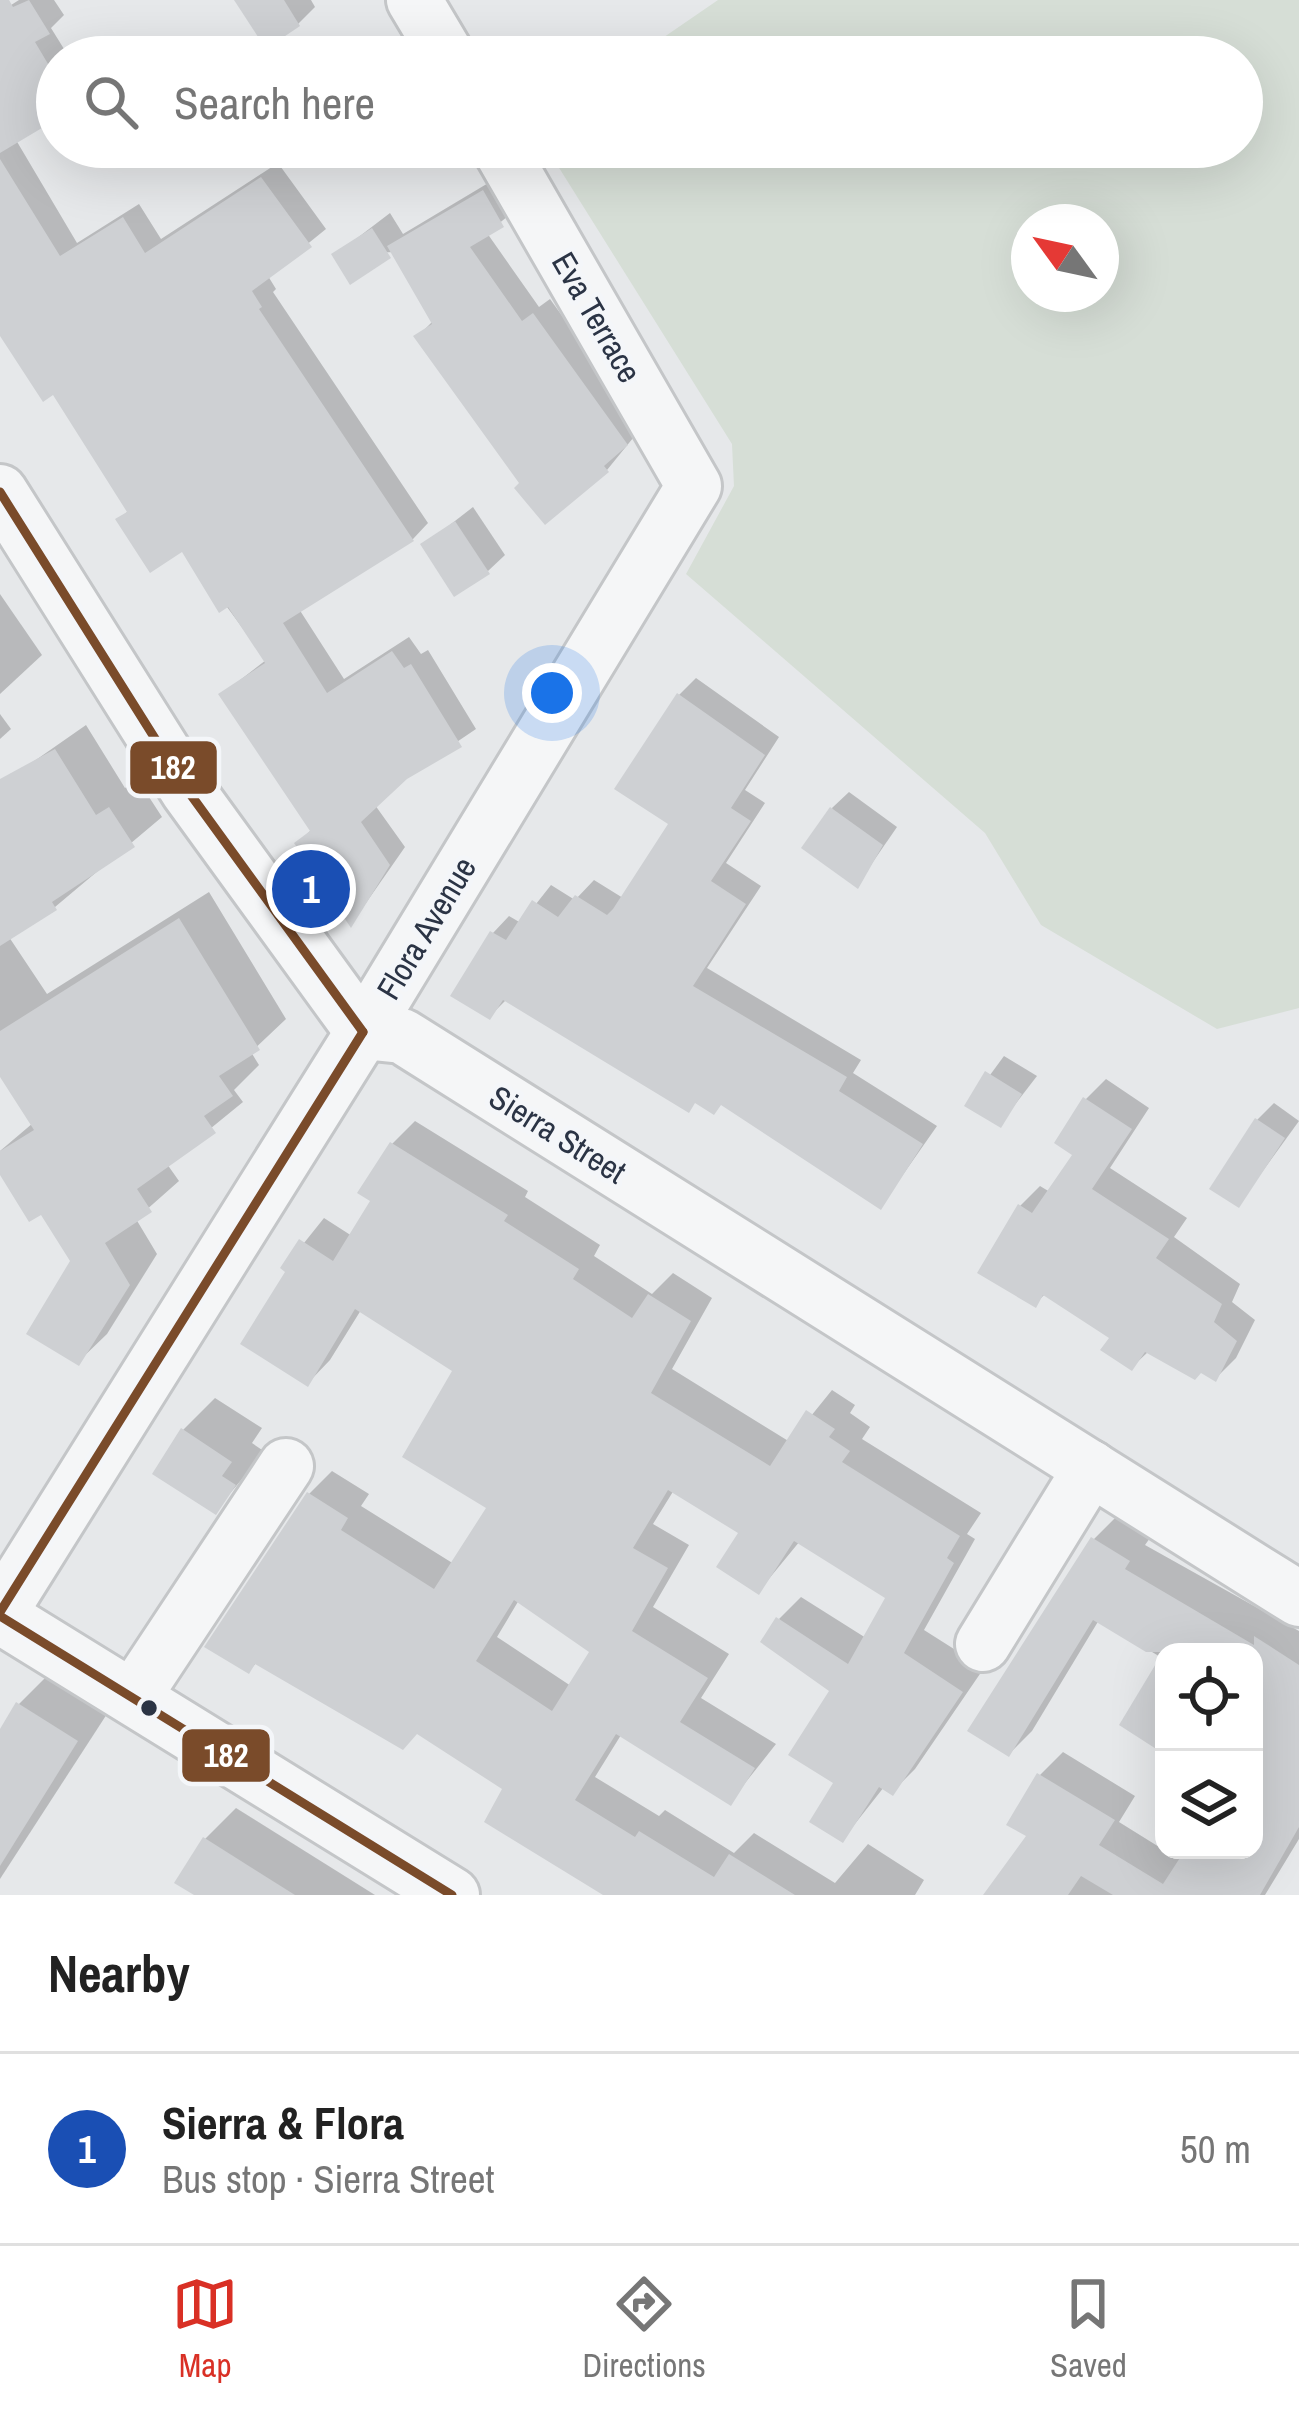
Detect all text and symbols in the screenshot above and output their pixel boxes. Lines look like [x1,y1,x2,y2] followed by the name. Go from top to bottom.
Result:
[36,36,1263,168] search box
[78,69,144,135] icon: search
[174,72,375,133] text: Search here
[1011,204,1119,312] north arrow
[542,244,652,390] street label: Eva Terrace
[522,663,582,723] your location
[128,739,219,796] line badge: 182
[150,745,196,789] text: 182
[272,844,350,934] pin: 1
[366,849,486,1007] street label: Flora Avenue
[481,1075,635,1193] street label: Sierra Street
[1155,1643,1263,1859] map controls
[1155,1643,1263,1751] button: locate
[138,1697,160,1719] unlabelled marker
[180,1727,272,1784] line badge: 182
[203,1733,249,1777] text: 182
[1155,1751,1263,1859] button: layers
[48,1939,190,2008] text: Nearby
[162,2092,404,2153] text: Sierra & Flora
[78,2123,96,2175] text: 1
[1180,2123,1251,2175] text: 50 m
[162,2153,494,2205] text: Bus stop · Sierra Street
[172,2271,238,2387] tab: Map
[582,2271,706,2387] tab: Directions
[1050,2271,1127,2387] tab: Saved

